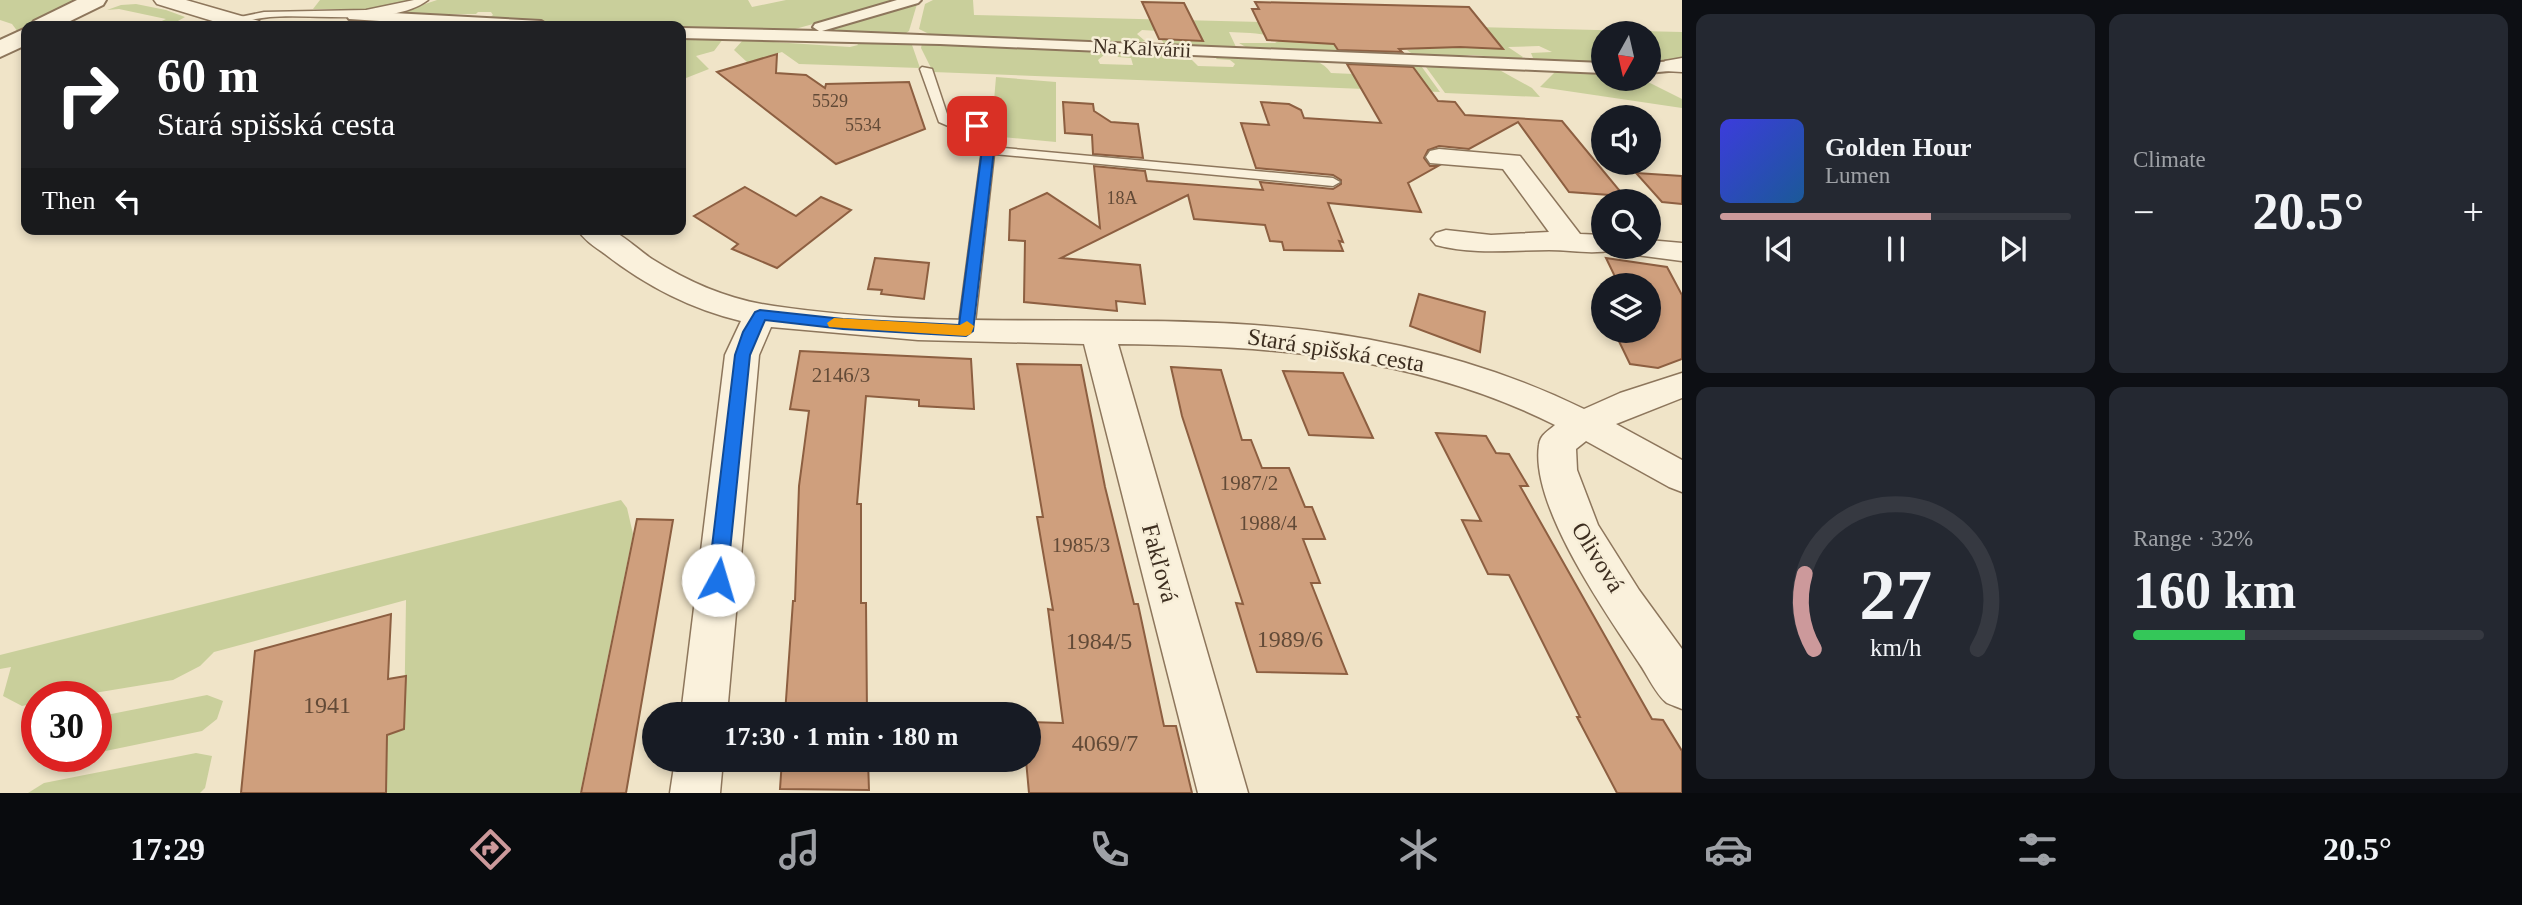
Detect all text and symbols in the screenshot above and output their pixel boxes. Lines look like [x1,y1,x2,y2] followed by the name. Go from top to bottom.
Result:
[1591,21,1661,91] north arrow
[1591,21,1661,343] map controls
[1092,33,1192,63] street label: Na Kalvárii
[157,48,259,103] text: 60 m
[42,49,133,140] icon: right
[812,91,848,111] house number: 5529
[947,96,1007,156] pin
[1591,105,1661,175] button: sound
[157,106,395,142] text: Stará spišská cesta
[958,107,996,145] icon: arrive
[845,115,881,135] house number: 5534
[1825,133,1972,162] text: Golden Hour
[2133,147,2206,172] text: Climate
[1825,163,1890,188] text: Lumen
[109,182,147,220] icon: left
[2253,183,2364,240] text: 20.5°
[42,186,95,215] text: Then
[1107,188,1138,208] house number: 18A
[1591,189,1661,259] button: search
[2133,191,2154,233] text: −
[2463,191,2484,233] text: +
[1760,230,1798,268] icon: previous
[1877,230,1915,268] icon: pause
[1994,230,2032,268] icon: next
[1591,273,1661,343] button: layers
[1246,323,1427,377] street label: Stará spišská cesta
[812,363,870,387] house number: 2146/3
[1220,471,1278,495] house number: 1987/2
[1239,511,1298,535] house number: 1988/4
[1566,517,1630,597] street label: Olivová
[1137,521,1183,606] street label: Fakľová
[2133,526,2253,551] text: Range · 32%
[1052,533,1110,557] house number: 1985/3
[681,543,755,617] position arrow
[1859,554,1932,635] text: 27
[2133,562,2296,619] text: 160 km
[1257,626,1323,652] house number: 1989/6
[1066,628,1132,654] house number: 1984/5
[1870,634,1922,661] text: km/h
[21,681,112,772] speed limit sign: 30
[303,692,351,718] house number: 1941
[725,722,959,751] text: 17:30 · 1 min · 180 m
[1072,730,1138,756] house number: 4069/7
[466,825,515,874] icon: directions
[775,825,824,874] icon: music
[1085,825,1134,874] icon: phone
[1394,825,1443,874] icon: climate
[1704,825,1753,874] icon: car
[2013,825,2062,874] icon: filters
[130,831,205,867] text: 17:29
[2323,831,2392,867] text: 20.5°

